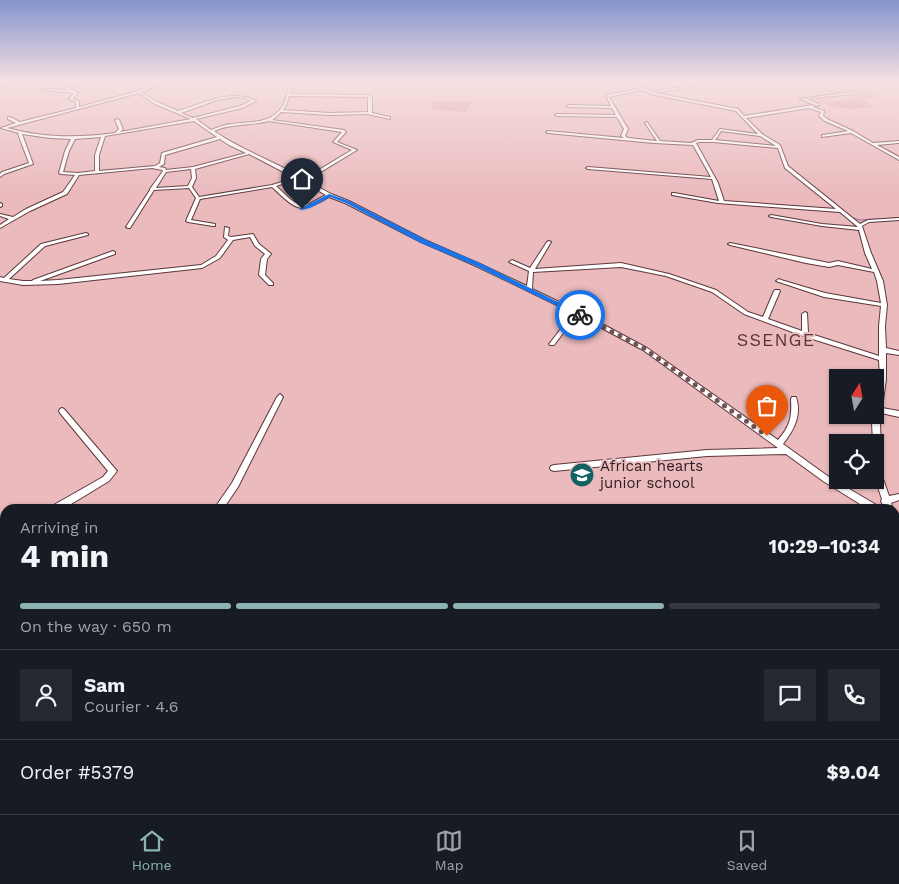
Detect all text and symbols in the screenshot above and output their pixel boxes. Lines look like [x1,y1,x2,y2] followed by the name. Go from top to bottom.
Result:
[281,158,323,209] pin
[288,165,316,193] icon: home
[555,290,605,340] courier
[566,301,594,329] icon: bike
[737,329,815,350] district label: SSENGE
[829,369,884,424] north arrow
[829,369,884,489] map controls
[746,385,788,436] pin
[753,392,781,420] icon: bag
[829,434,884,489] button: locate
[598,457,703,492] place label: African hearts junior school
[569,462,595,488] school or university icon: African hearts junior school
[20,518,98,537] text: Arriving in
[769,535,880,558] text: 10:29–10:34
[20,537,109,575] text: 4 min
[20,617,172,636] text: On the way · 650 m
[20,669,72,721] button: person
[764,669,816,721] button: chat
[828,669,880,721] button: phone
[84,674,125,697] text: Sam
[84,697,179,716] text: Courier · 4.6
[20,761,134,784] text: Order #5379
[826,761,880,784] text: $9.04
[132,827,172,873] tab: Home
[435,827,463,873] tab: Map
[727,827,767,873] tab: Saved

